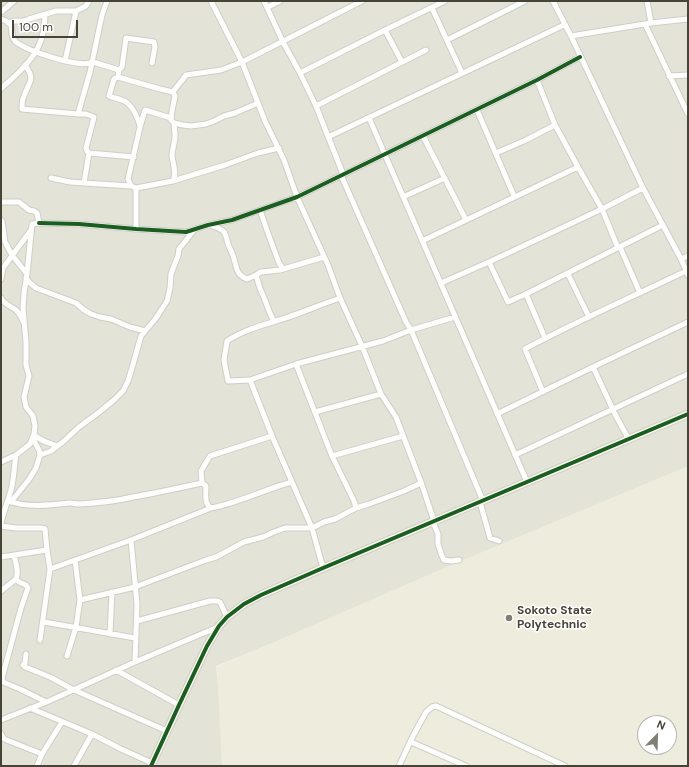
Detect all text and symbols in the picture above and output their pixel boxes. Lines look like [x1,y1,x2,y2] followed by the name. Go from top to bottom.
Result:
[14,12,80,38] scale bar
[19,19,53,35] text: 100 m
[517,604,592,632] place label: Sokoto State Polytechnic
[504,613,514,623] marker: Sokoto State Polytechnic
[637,715,677,755] north arrow
[655,717,668,733] text: N

